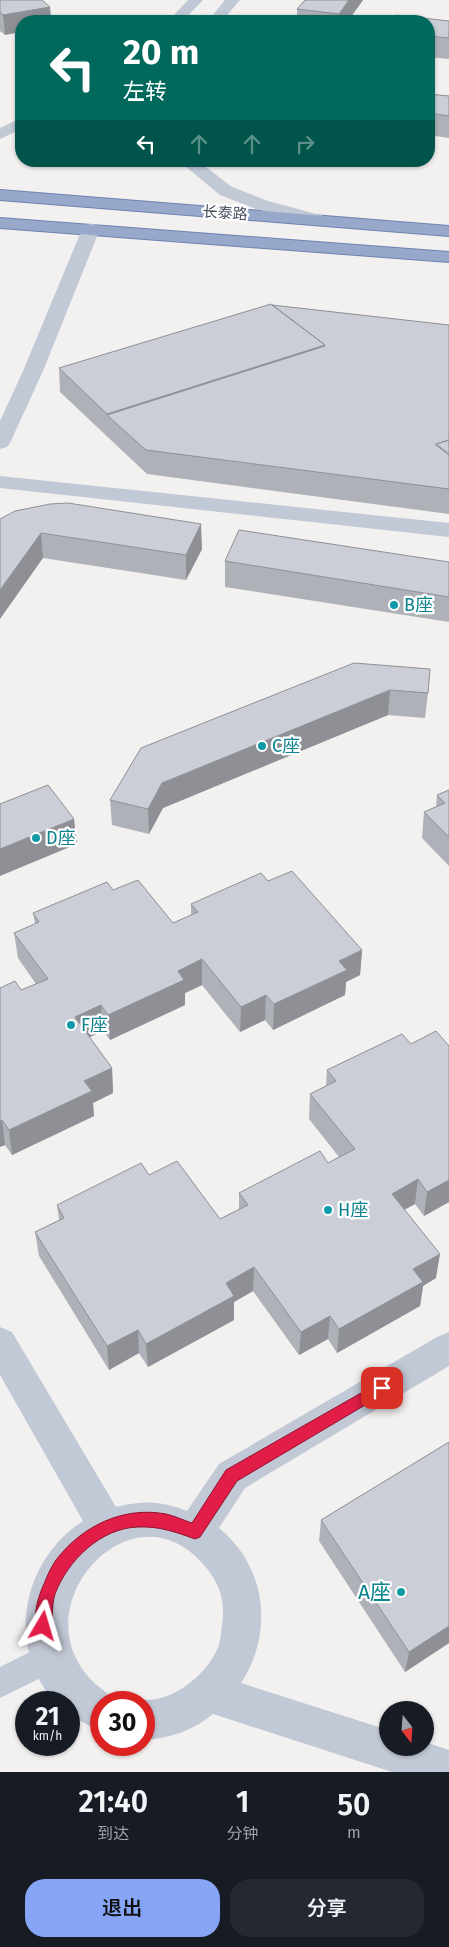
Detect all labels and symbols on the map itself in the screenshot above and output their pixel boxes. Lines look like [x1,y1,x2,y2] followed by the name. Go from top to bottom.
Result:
[202,202,248,224] street label: 长泰路
[404,594,433,616] place label: B座
[388,599,400,611] marker: B座
[272,735,300,757] place label: C座
[256,740,268,752] marker: C座
[46,827,76,849] place label: D座
[30,832,42,844] marker: D座
[81,1014,108,1036] place label: F座
[65,1019,77,1031] marker: F座
[338,1199,368,1221] place label: H座
[322,1204,334,1216] marker: H座
[361,1367,403,1409] pin
[358,1579,391,1605] place label: A座
[395,1586,407,1598] marker: A座
[16,1599,68,1651] position arrow
[90,1691,155,1756] speed limit sign: 30
[379,1701,434,1756] north arrow

